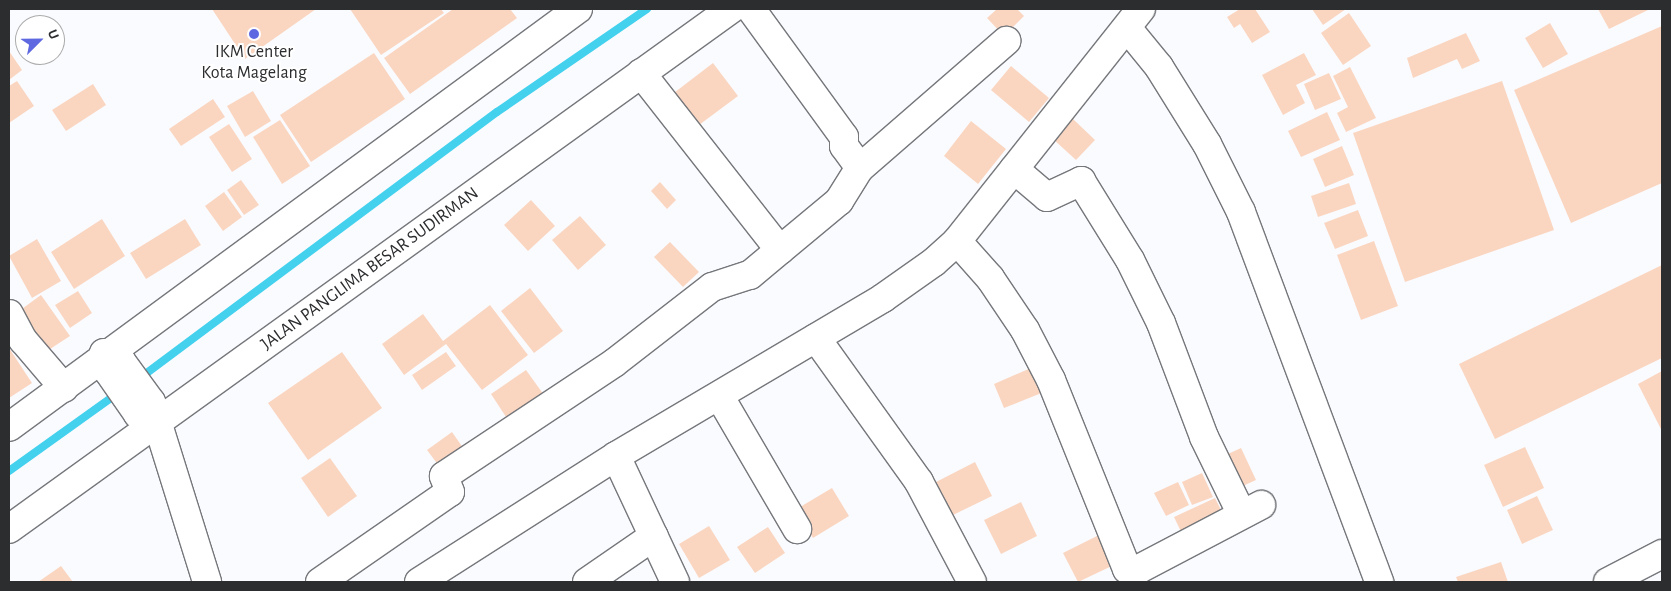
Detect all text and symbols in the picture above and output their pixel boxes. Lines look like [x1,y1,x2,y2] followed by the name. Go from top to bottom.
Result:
[15,15,65,65] north arrow
[45,28,61,41] text: U
[248,28,260,40] marker: IKM Center Kota Magelang
[201,42,307,84] place label: IKM Center Kota Magelang
[257,183,483,355] street label: JALAN PANGLIMA BESAR SUDIRMAN

